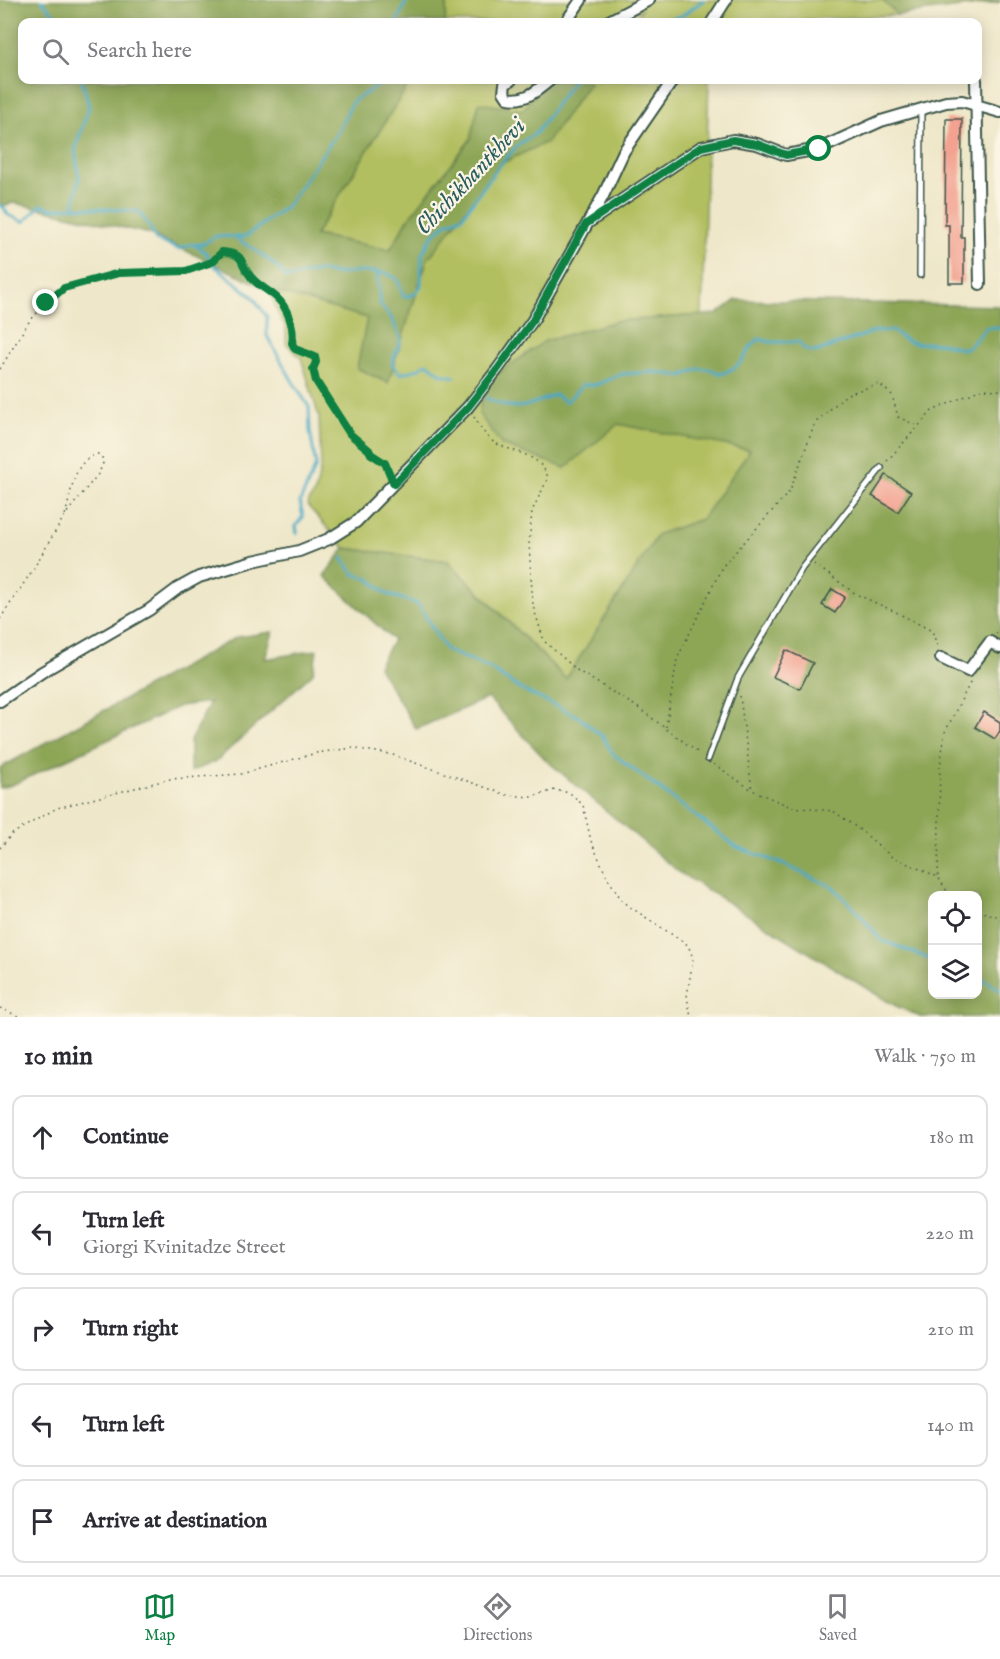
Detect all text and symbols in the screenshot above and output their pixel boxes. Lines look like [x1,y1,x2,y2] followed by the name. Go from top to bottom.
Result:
[18,18,982,84] search box
[39,35,72,68] icon: search
[87,37,192,65] text: Search here
[409,111,534,242] water label: Chichikhantkhevi
[805,135,831,161] route start
[32,289,58,315] route end
[928,891,982,999] map controls
[928,891,982,945] button: locate
[928,945,982,999] button: layers
[24,1040,93,1073] text: 10 min
[874,1044,976,1069] text: Walk · 750 m
[26,1121,59,1154] icon: ahead
[83,1123,169,1151] text: Continue
[929,1125,974,1150] text: 180 m
[83,1207,165,1235] text: Turn left
[26,1217,59,1250] icon: left
[926,1221,974,1246] text: 220 m
[83,1235,286,1260] text: Giorgi Kvinitadze Street
[26,1313,59,1346] icon: right
[83,1315,178,1343] text: Turn right
[928,1317,974,1342] text: 210 m
[26,1409,59,1442] icon: left
[83,1411,165,1439] text: Turn left
[927,1413,974,1438] text: 140 m
[26,1505,59,1538] icon: arrive
[83,1507,267,1535] text: Arrive at destination
[143,1590,176,1646] tab: Map
[463,1590,532,1646] tab: Directions
[819,1590,857,1646] tab: Saved

